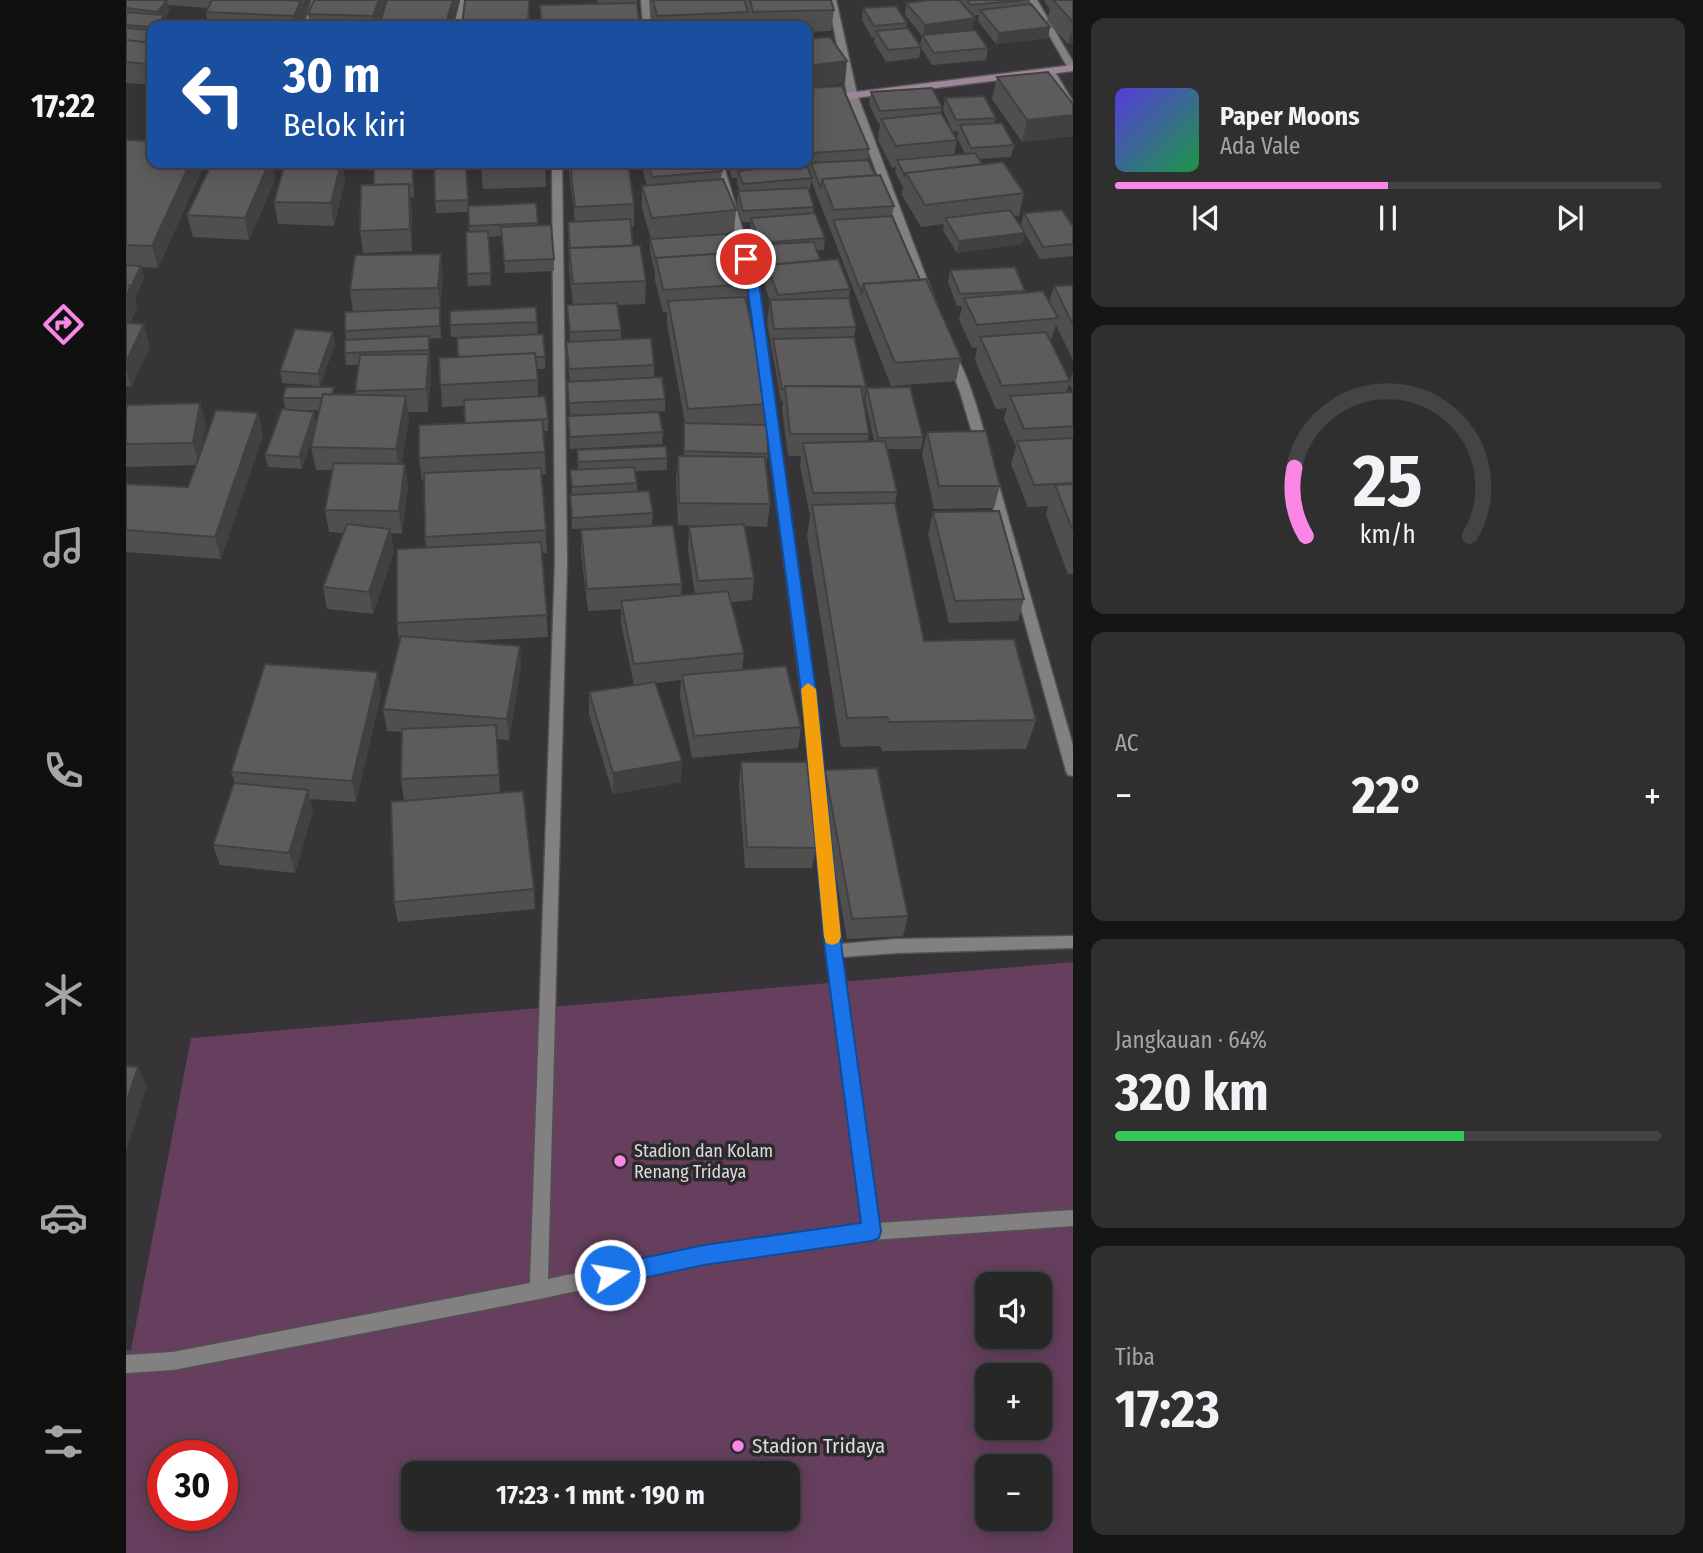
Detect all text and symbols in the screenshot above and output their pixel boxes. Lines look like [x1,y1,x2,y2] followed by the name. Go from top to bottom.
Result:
[283,46,381,105] text: 30 m
[168,49,259,140] icon: left
[31,87,95,125] text: 17:22
[1220,101,1360,132] text: Paper Moons
[283,106,406,144] text: Belok kiri
[1220,132,1300,160] text: Ada Vale
[1187,199,1225,237] icon: previous
[1369,199,1407,237] icon: pause
[1551,199,1589,237] icon: next
[716,229,776,289] pin
[727,240,765,278] icon: arrive
[39,300,88,349] icon: directions
[1352,438,1423,525] text: 25
[1360,519,1416,549] text: km/h
[39,523,88,572] icon: music
[1115,729,1139,757] text: AC
[39,746,88,795] icon: phone
[1352,764,1424,827] text: 22°
[1115,773,1132,819] text: −
[1644,773,1661,819] text: +
[39,970,88,1019] icon: climate
[1115,1026,1267,1054] text: Jangkauan · 64%
[1115,1061,1269,1124] text: 320 km
[634,1140,773,1183] place label: Stadion dan Kolam Renang Tridaya
[612,1153,628,1169] marker: Stadion dan Kolam Renang Tridaya
[39,1193,88,1242] icon: car
[573,1238,647,1312] position arrow
[975,1272,1052,1531] map controls
[975,1272,1052,1349] button: sound
[1115,1343,1155,1371] text: Tiba
[975,1363,1052,1440] button: +
[1115,1378,1220,1441] text: 17:23
[39,1417,88,1466] icon: filters
[752,1433,885,1459] place label: Stadion Tridaya
[730,1438,746,1454] marker: Stadion Tridaya
[147,1440,238,1531] speed limit sign: 30
[975,1454,1052,1531] button: −
[496,1480,705,1511] text: 17:23 · 1 mnt · 190 m

